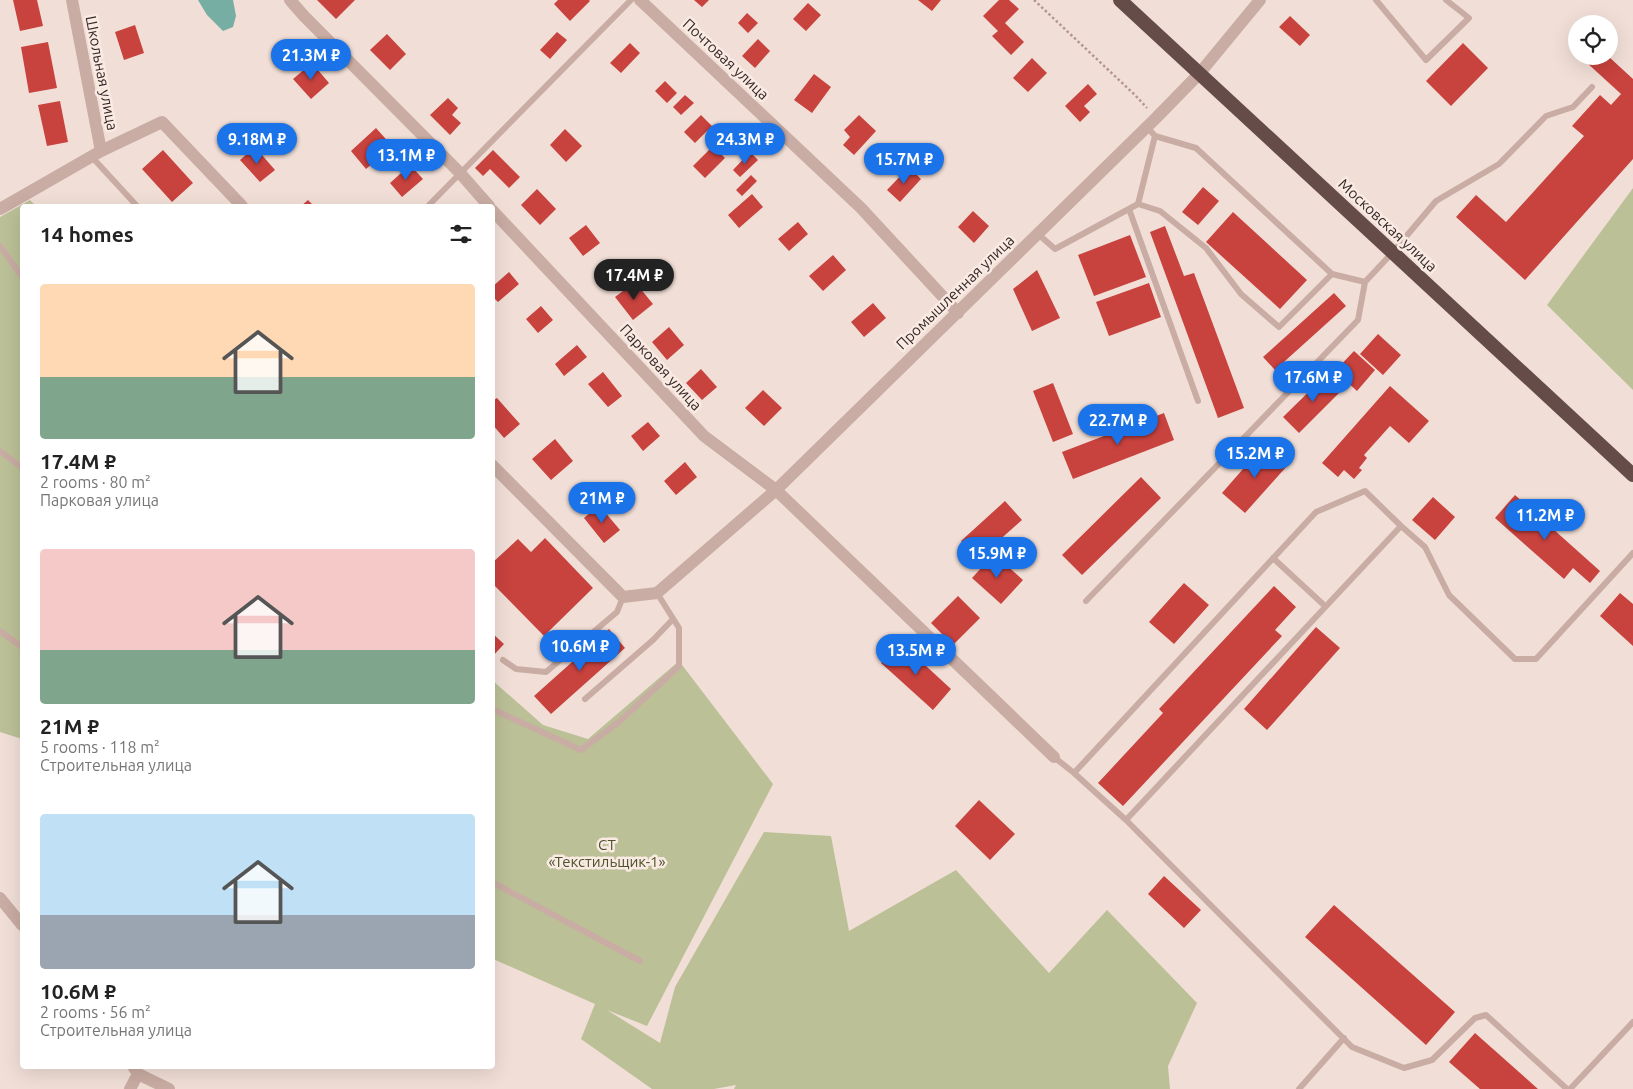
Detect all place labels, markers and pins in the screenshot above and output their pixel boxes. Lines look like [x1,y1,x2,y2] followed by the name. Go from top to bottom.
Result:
[265,38,357,81] pin: 21.3M ₽
[211,122,303,165] pin: 9.18M ₽
[699,122,791,165] pin: 24.3M ₽
[360,138,452,181] pin: 13.1M ₽
[858,142,950,185] pin: 15.7M ₽
[588,258,680,301] pin: 17.4M ₽
[1267,360,1359,403] pin: 17.6M ₽
[1072,404,1164,446] pin: 22.7M ₽
[1209,436,1301,479] pin: 15.2M ₽
[567,482,637,524] pin: 21M ₽
[1499,498,1591,541] pin: 11.2M ₽
[951,536,1043,579] pin: 15.9M ₽
[534,630,626,672] pin: 10.6M ₽
[870,634,962,676] pin: 13.5M ₽

